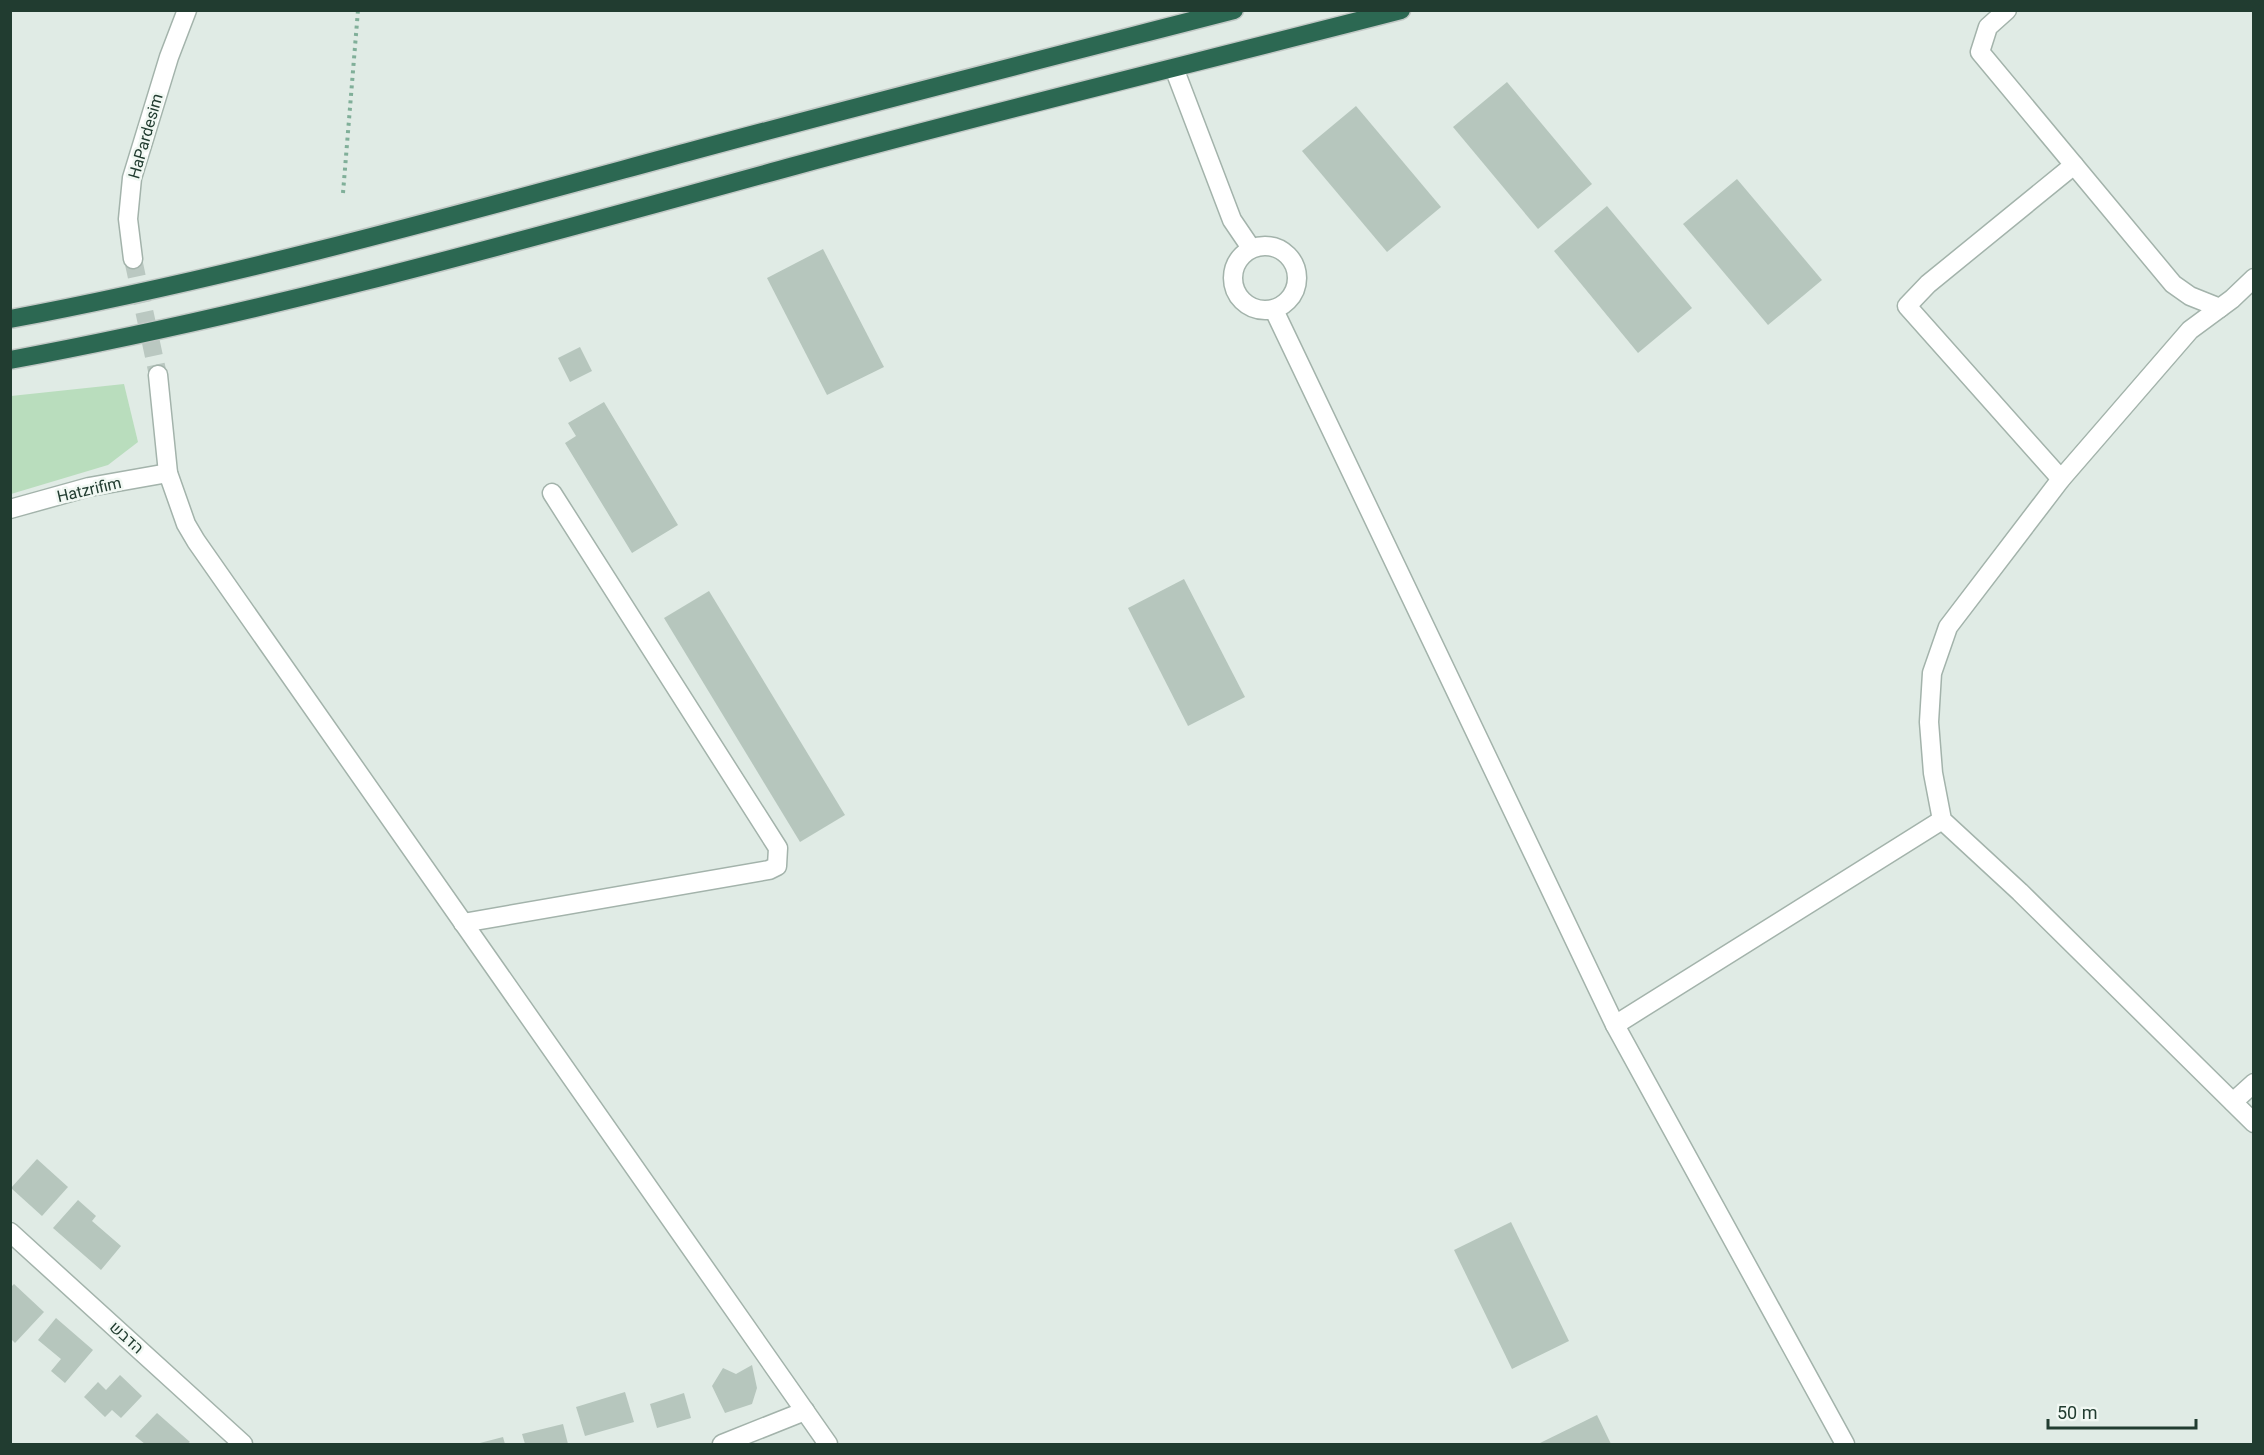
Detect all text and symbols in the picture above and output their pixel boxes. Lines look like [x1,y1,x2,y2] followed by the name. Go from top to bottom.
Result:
[124,91,167,181] street label: HaPardesim
[55,473,123,506] street label: Hatzrifim
[106,1317,147,1357] street label: הדבש
[2048,1392,2196,1430] scale bar
[2057,1402,2097,1423] text: 50 m

